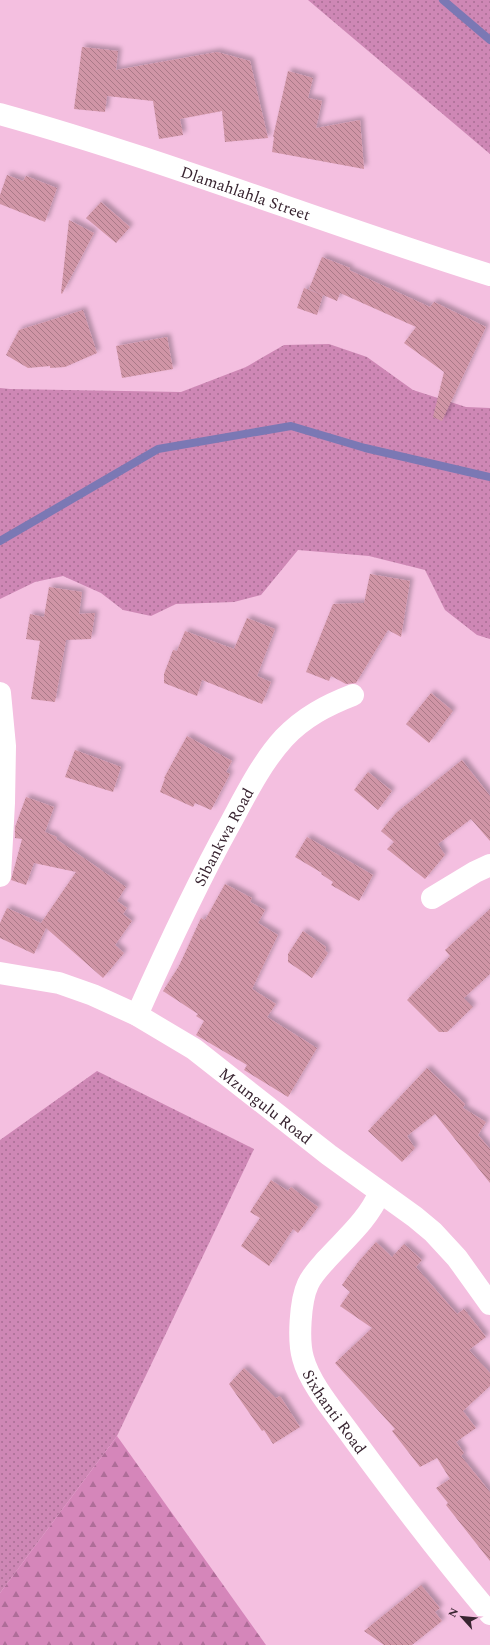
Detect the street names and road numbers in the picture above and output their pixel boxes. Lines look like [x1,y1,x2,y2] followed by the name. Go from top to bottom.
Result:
[177,160,314,227] street label: Dlamahlahla Street
[188,784,260,891] street label: Sibankwa Road
[214,1062,317,1150] street label: Mzungulu Road
[296,1365,372,1459] street label: Sixhanti Road

